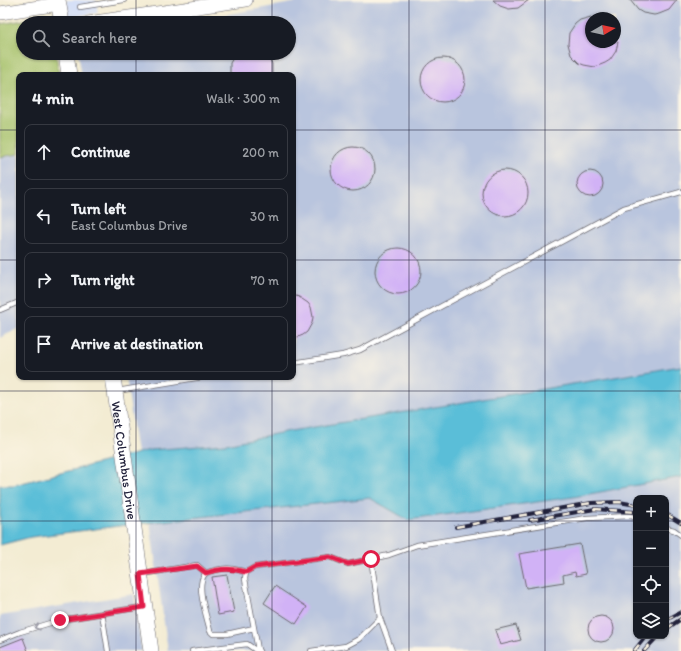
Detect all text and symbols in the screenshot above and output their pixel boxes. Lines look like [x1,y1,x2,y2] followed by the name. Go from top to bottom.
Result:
[585,12,621,48] north arrow
[16,16,296,60] search box
[30,27,52,49] icon: search
[62,29,137,47] text: Search here
[32,88,74,108] text: 4 min
[206,91,280,106] text: Walk · 300 m
[33,141,55,163] icon: ahead
[71,143,130,161] text: Continue
[242,145,279,160] text: 200 m
[71,200,126,218] text: Turn left
[33,205,55,227] icon: left
[250,209,279,224] text: 30 m
[71,218,187,233] text: East Columbus Drive
[33,269,55,291] icon: right
[71,271,135,289] text: Turn right
[251,273,279,288] text: 70 m
[33,333,55,355] icon: arrive
[71,335,203,353] text: Arrive at destination
[108,400,140,520] street label: West Columbus Drive
[633,495,669,639] map controls
[633,495,669,531] button: +
[633,531,669,567] button: −
[362,550,380,568] route start
[633,567,669,603] button: locate
[633,603,669,639] button: layers
[51,611,69,629] route end
[34,622,41,631] one-way arrow

